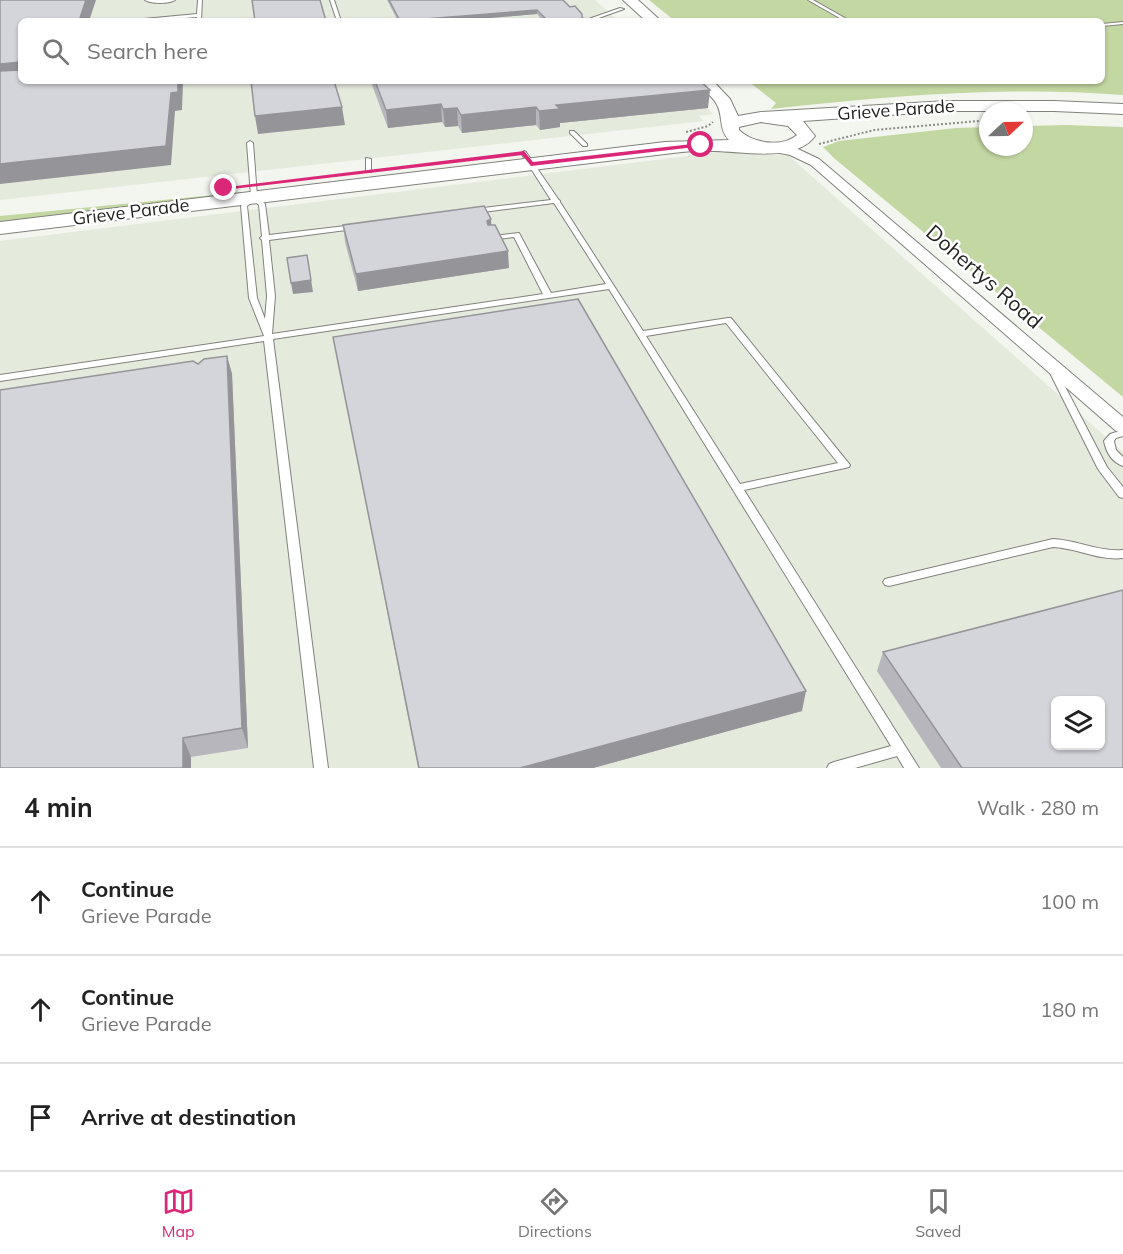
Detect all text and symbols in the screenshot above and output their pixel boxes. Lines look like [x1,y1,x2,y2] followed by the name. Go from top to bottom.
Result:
[18,18,1105,84] search box
[39,35,72,68] icon: search
[87,37,208,65] text: Search here
[837,94,955,125] street label: Grieve Parade
[979,102,1033,156] north arrow
[687,131,713,157] route start
[210,174,236,200] route end
[71,193,191,230] street label: Grieve Parade
[921,219,1048,334] street label: Dohertys Road
[1051,696,1105,750] map controls
[1051,696,1105,750] button: layers
[24,791,93,824] text: 4 min
[977,795,1099,820] text: Walk · 280 m
[81,875,174,903] text: Continue
[24,885,57,918] icon: ahead
[1040,889,1099,914] text: 100 m
[81,903,212,928] text: Grieve Parade
[81,983,174,1011] text: Continue
[24,993,57,1026] icon: ahead
[1040,997,1099,1022] text: 180 m
[81,1011,212,1036] text: Grieve Parade
[24,1101,57,1134] icon: arrive
[81,1103,296,1131] text: Arrive at destination
[162,1185,195,1241] tab: Map
[518,1185,592,1241] tab: Directions
[915,1185,961,1241] tab: Saved

